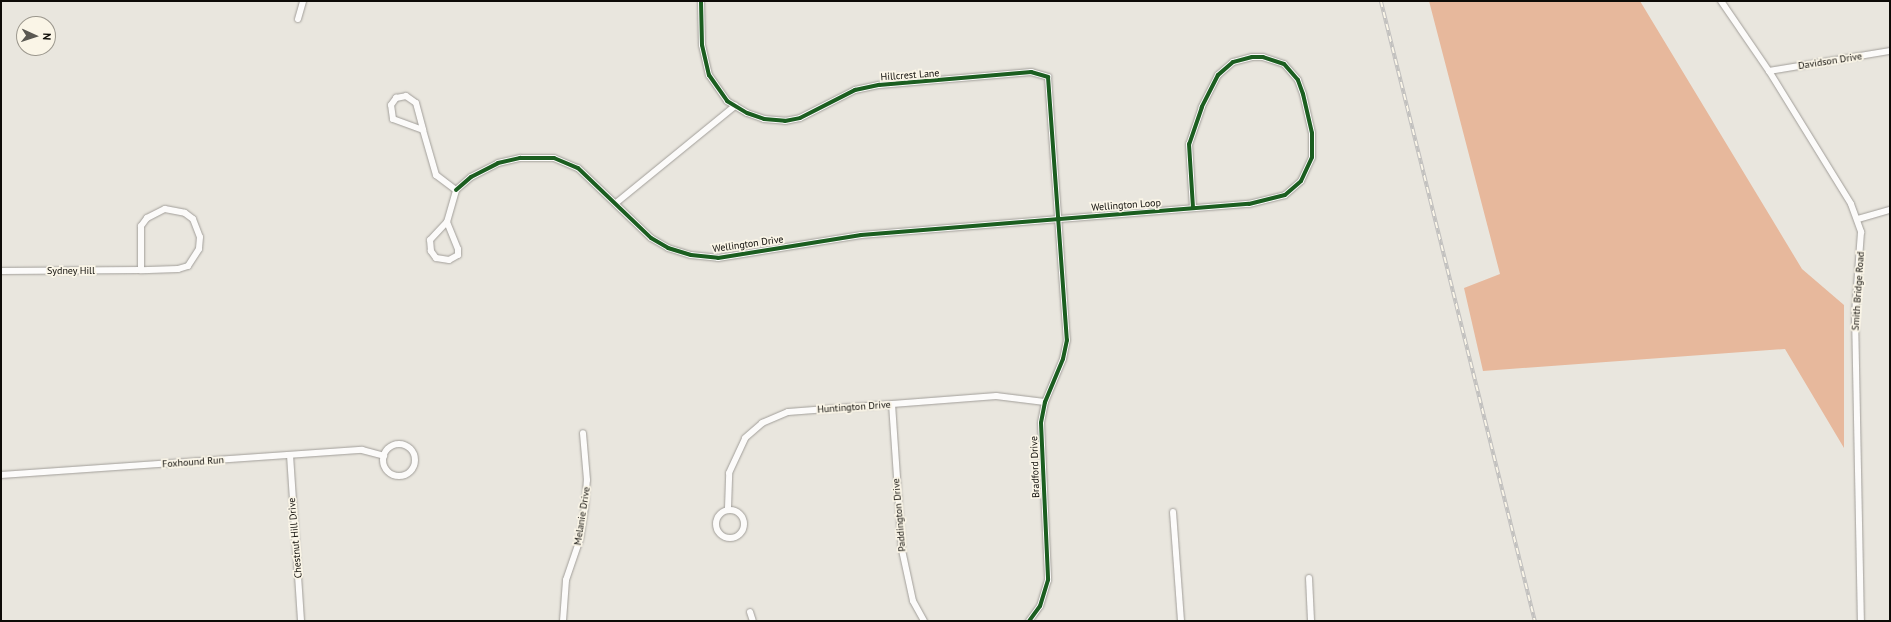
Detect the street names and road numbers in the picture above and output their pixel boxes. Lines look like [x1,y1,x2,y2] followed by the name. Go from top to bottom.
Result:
[1797,50,1863,72] street label: Davidson Drive
[880,67,940,83] street label: Hillcrest Lane
[1091,197,1161,213] street label: Wellington Loop
[712,233,784,255] street label: Wellington Drive
[1849,251,1867,331] street label: Smith Bridge Road
[47,265,95,277] street label: Sydney Hill
[817,398,891,416] street label: Huntington Drive
[1028,436,1042,498] street label: Bradford Drive
[162,454,224,470] street label: Foxhound Run
[890,478,908,552] street label: Paddington Drive
[571,486,593,546] street label: Melanie Drive
[285,497,305,579] street label: Chestnut Hill Drive

